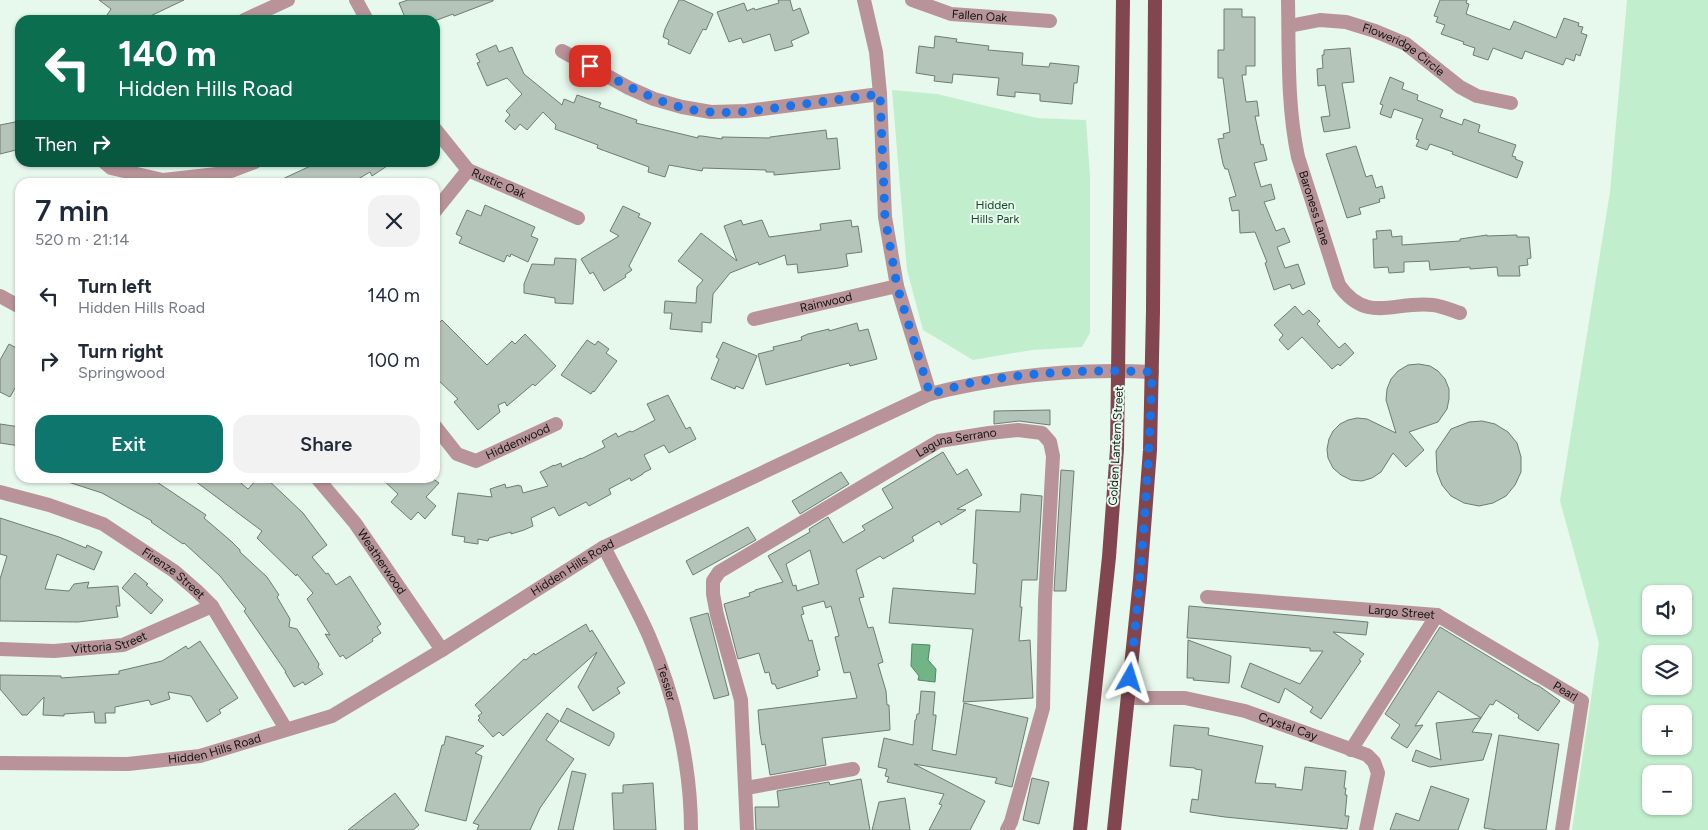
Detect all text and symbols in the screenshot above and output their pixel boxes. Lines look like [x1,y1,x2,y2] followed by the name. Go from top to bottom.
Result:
[951,7,1008,25] street label: Fallen Oak
[1361,21,1448,79] street label: Floweridge Circle
[118,33,216,75] text: 140 m
[35,35,100,100] icon: left
[569,45,611,87] pin
[576,52,604,80] icon: arrive
[118,75,293,102] text: Hidden Hills Road
[87,130,115,158] icon: right
[35,133,77,156] text: Then
[469,165,528,201] street label: Rustic Oak
[1296,169,1333,247] street label: Baroness Lane
[35,192,109,229] text: 7 min
[368,195,420,247] button: close
[971,198,1019,226] park label: Hidden Hills Park
[35,230,129,249] text: 520 m · 21:14
[78,275,152,298] text: Turn left
[35,282,63,310] icon: left
[367,284,420,307] text: 140 m
[799,290,854,315] street label: Rainwood
[78,298,205,317] text: Hidden Hills Road
[78,340,164,363] text: Turn right
[35,347,63,375] icon: right
[367,349,420,372] text: 100 m
[78,363,165,382] text: Springwood
[1106,386,1126,506] street label: Golden Lantern Street
[35,415,223,473] button: Exit
[233,415,420,473] button: Share
[483,421,552,463] street label: Hiddenwood
[913,425,997,460] street label: Laguna Serrano
[354,527,409,597] street label: Weatherwood
[528,536,616,599] street label: Hidden Hills Road
[139,545,208,602] street label: Firenze Street
[1642,585,1692,815] map controls
[1642,585,1692,635] button: sound
[1367,603,1436,622] street label: Largo Street
[71,628,149,656] street label: Vittoria Street
[1642,645,1692,695] button: layers
[1103,651,1155,703] position arrow
[654,663,679,703] street label: Tessier
[1551,678,1580,704] street label: Pearl
[1642,705,1692,755] button: +
[1256,709,1320,744] street label: Crystal Cay
[167,731,263,767] street label: Hidden Hills Road
[1642,765,1692,815] button: −

